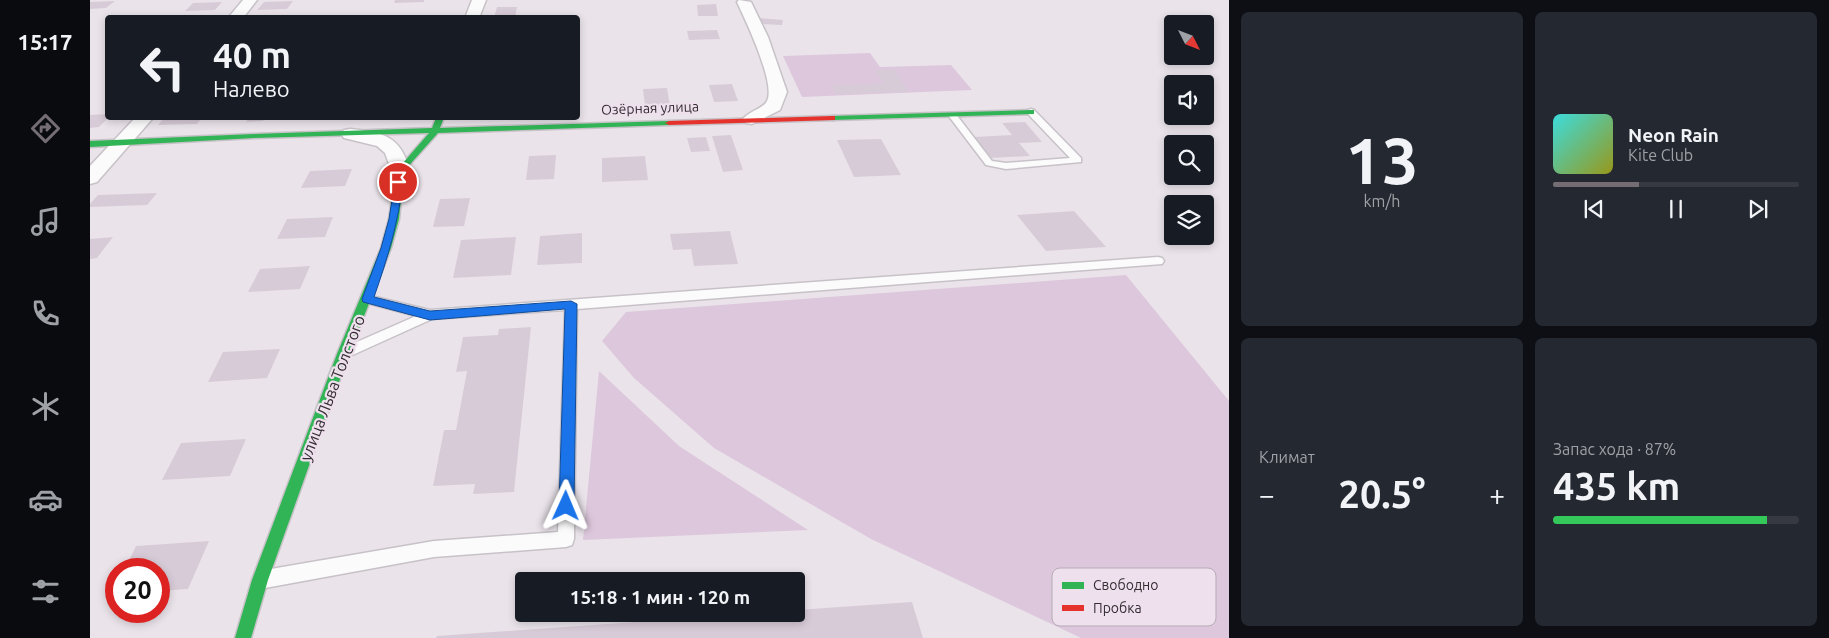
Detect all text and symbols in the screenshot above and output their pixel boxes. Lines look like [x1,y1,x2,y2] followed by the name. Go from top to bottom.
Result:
[1164,15,1214,65] north arrow
[1164,15,1214,245] map controls
[17,29,73,54] text: 15:17
[130,35,195,100] icon: left
[213,35,291,75] text: 40 m
[1164,75,1214,125] button: sound
[213,76,290,101] text: Налево
[601,98,699,118] street label: Озёрная улица
[28,111,63,146] icon: directions
[1345,123,1419,196] text: 13
[1628,124,1719,146] text: Neon Rain
[1164,135,1214,185] button: search
[1628,146,1693,164] text: Kite Club
[377,161,419,203] pin
[384,168,412,196] icon: arrive
[1364,192,1400,210] text: km/h
[1164,195,1214,245] button: layers
[1580,195,1608,223] icon: previous
[1662,195,1690,223] icon: pause
[1744,195,1772,223] icon: next
[28,204,63,239] icon: music
[28,296,63,331] icon: phone
[296,313,368,463] street label: улица Льва Толстого
[28,389,63,424] icon: climate
[1553,440,1676,458] text: Запас хода · 87%
[1259,448,1315,466] text: Климат
[1553,465,1680,507] text: 435 km
[1338,473,1426,515] text: 20.5°
[539,479,591,531] position arrow
[1259,479,1275,510] text: −
[1489,479,1505,510] text: +
[28,482,63,517] icon: car
[105,558,170,623] speed limit sign: 20
[1052,568,1216,626] legend
[28,574,63,609] icon: filters
[1093,577,1158,593] text: Свободно
[570,586,750,608] text: 15:18 · 1 мин · 120 m
[1093,600,1142,616] text: Пробка

